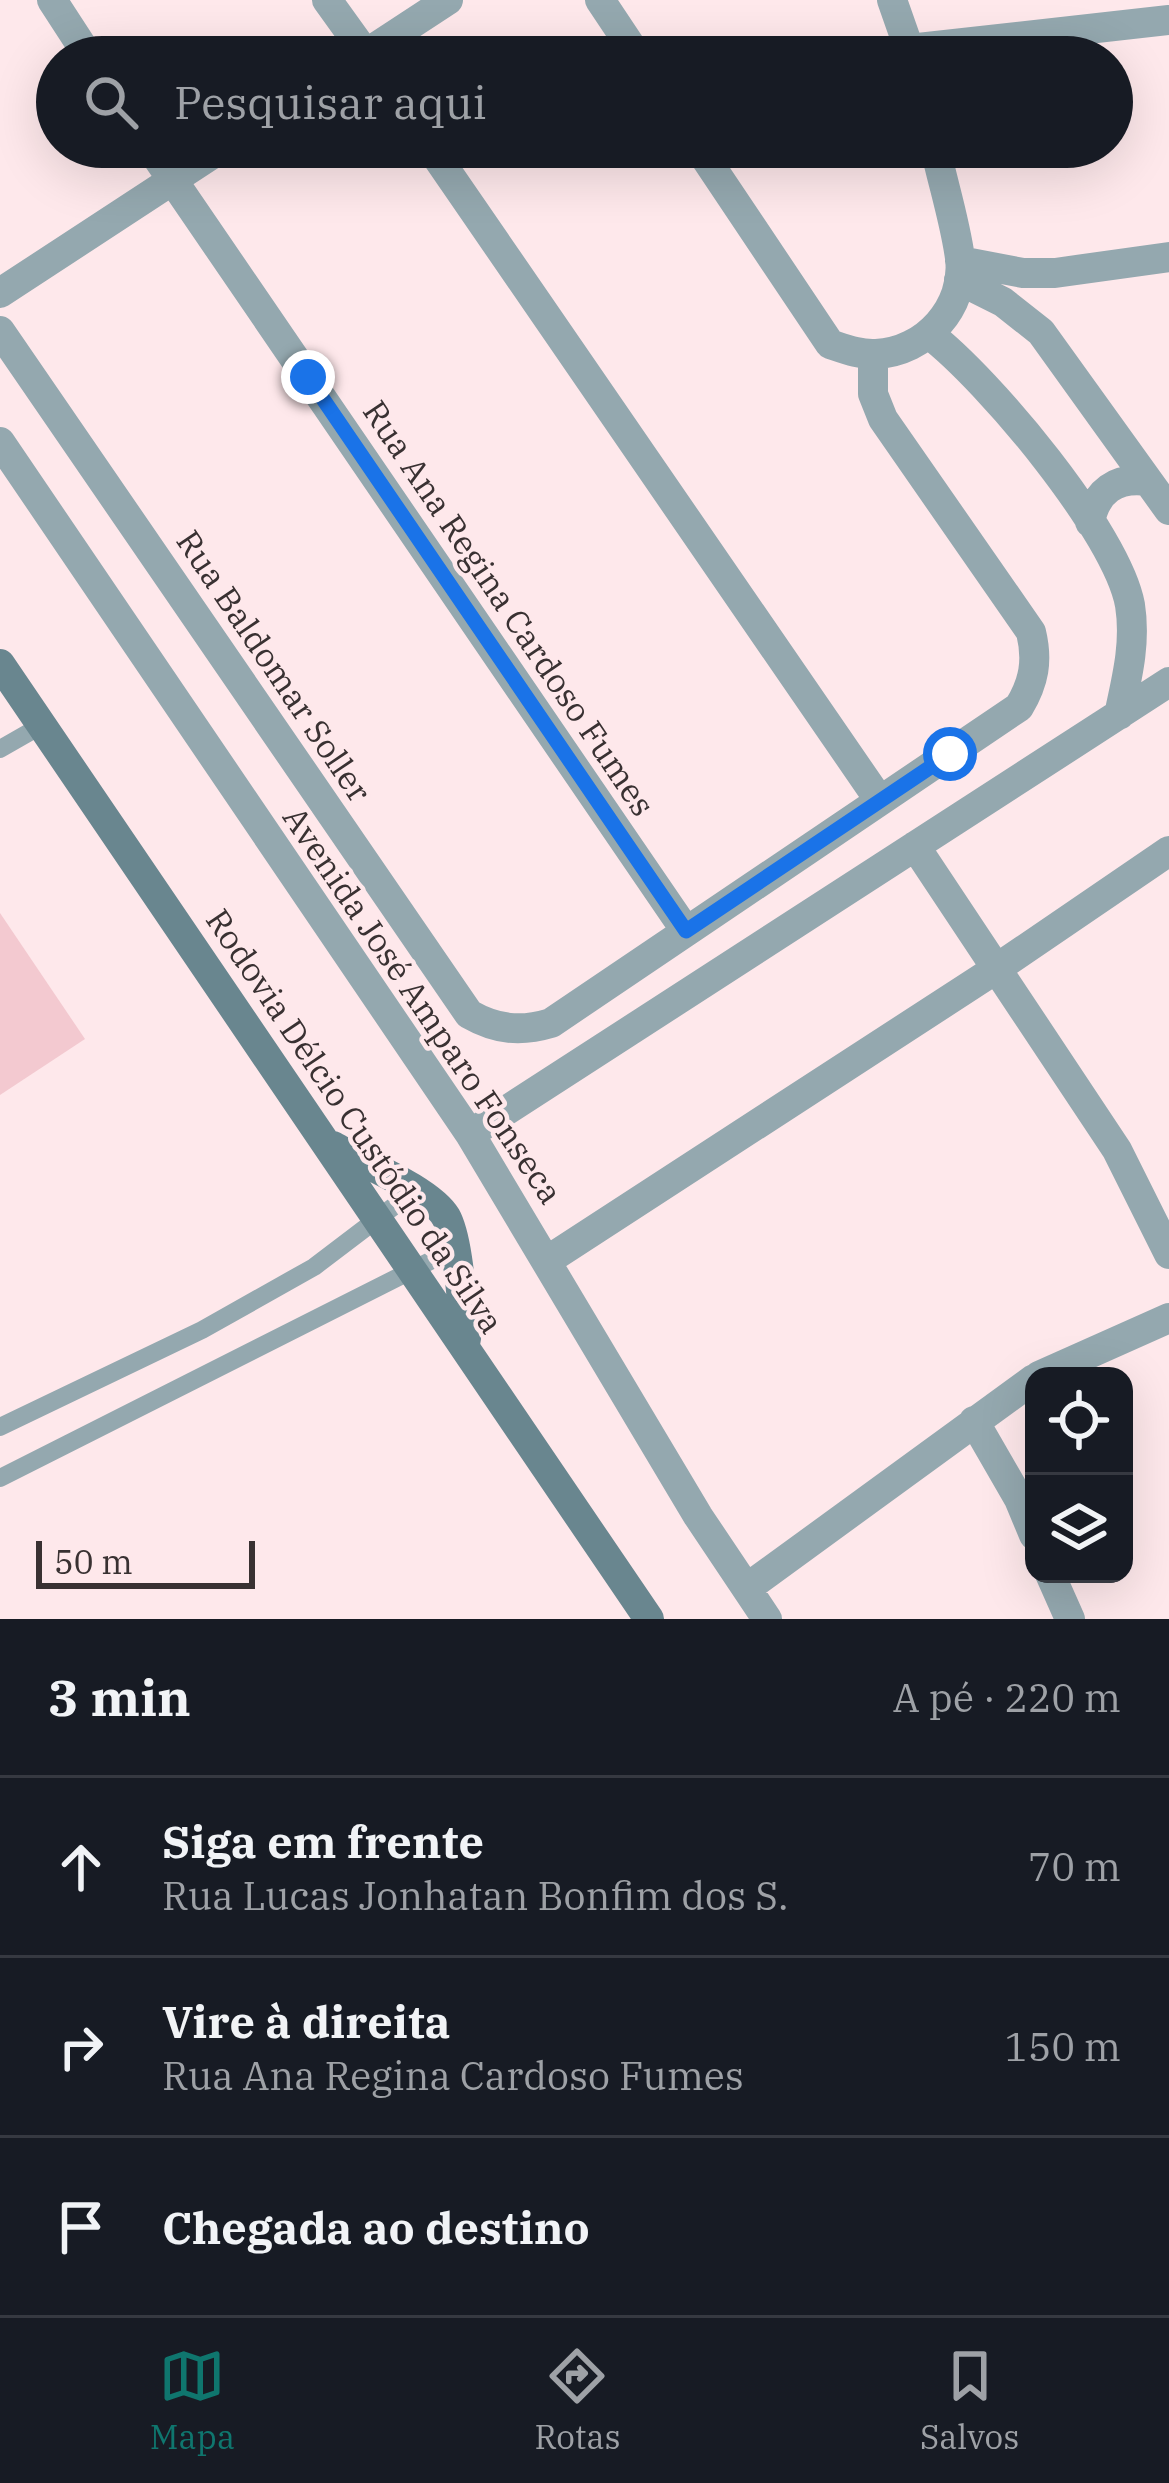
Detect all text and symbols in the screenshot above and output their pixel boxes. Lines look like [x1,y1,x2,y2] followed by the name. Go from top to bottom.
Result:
[36,36,1133,168] search box
[78,69,144,135] icon: search
[174,73,487,131] text: Pesquisar aqui
[281,350,335,404] route end
[354,392,665,824] street label: Rua Ana Regina Cardoso Fumes
[167,522,382,810] street label: Rua Baldomar Soller
[923,727,977,781] route start
[274,798,573,1212] street label: Avenida José Amparo Fonseca
[197,900,514,1341] street label: Rodovia Délcio Custódio da Silva
[1025,1367,1133,1583] map controls
[1025,1367,1133,1475] button: locate
[1025,1475,1133,1583] button: layers
[36,1535,255,1588] scale bar
[54,1540,133,1583] text: 50 m
[48,1664,191,1730] text: 3 min
[893,1672,1121,1723] text: A pé · 220 m
[162,1812,484,1870] text: Siga em frente
[48,1834,114,1900] icon: ahead
[1028,1841,1121,1892] text: 70 m
[162,1870,789,1921] text: Rua Lucas Jonhatan Bonfim dos S.
[162,1992,450,2050] text: Vire à direita
[48,2014,114,2080] icon: right
[1005,2021,1121,2072] text: 150 m
[162,2050,744,2101] text: Rua Ana Regina Cardoso Fumes
[48,2194,114,2260] icon: arrive
[162,2198,590,2256] text: Chegada ao destino
[150,2343,235,2458] tab: Mapa
[534,2343,621,2458] tab: Rotas
[920,2343,1019,2458] tab: Salvos

